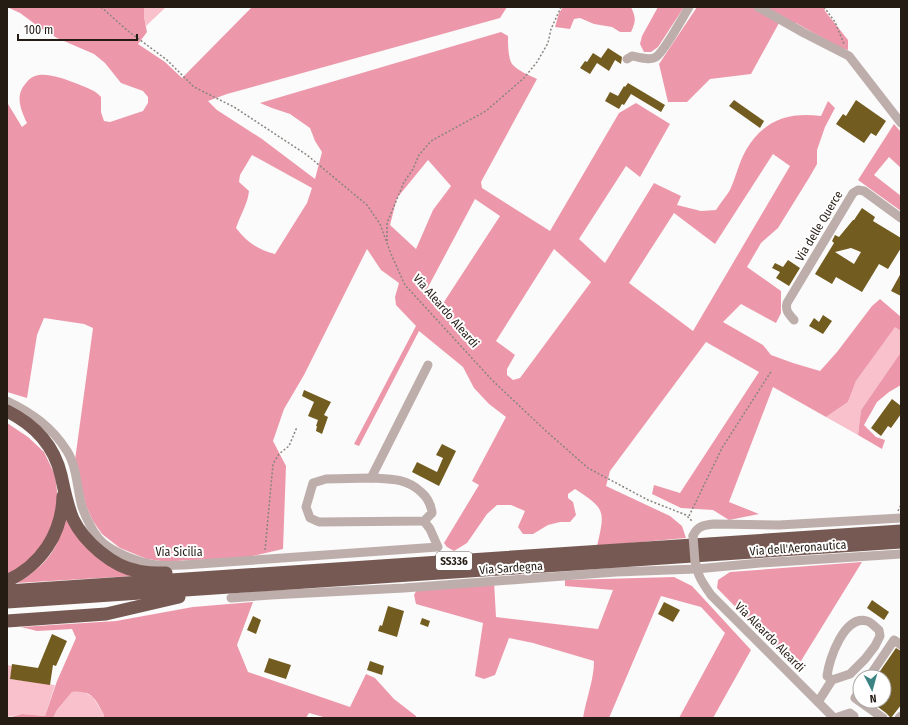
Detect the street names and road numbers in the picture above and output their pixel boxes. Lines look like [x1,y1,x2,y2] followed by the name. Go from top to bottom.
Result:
[792,188,846,264] street label: Via delle Querce
[410,271,482,351] street label: Via Aleardo Aleardi
[749,538,847,558] street label: Via dell'Aeronautica
[155,545,203,559] street label: Via Sicilia
[436,552,472,570] road number: SS336
[479,559,543,577] street label: Via Sardegna
[732,599,808,675] street label: Via Aleardo Aleardi

